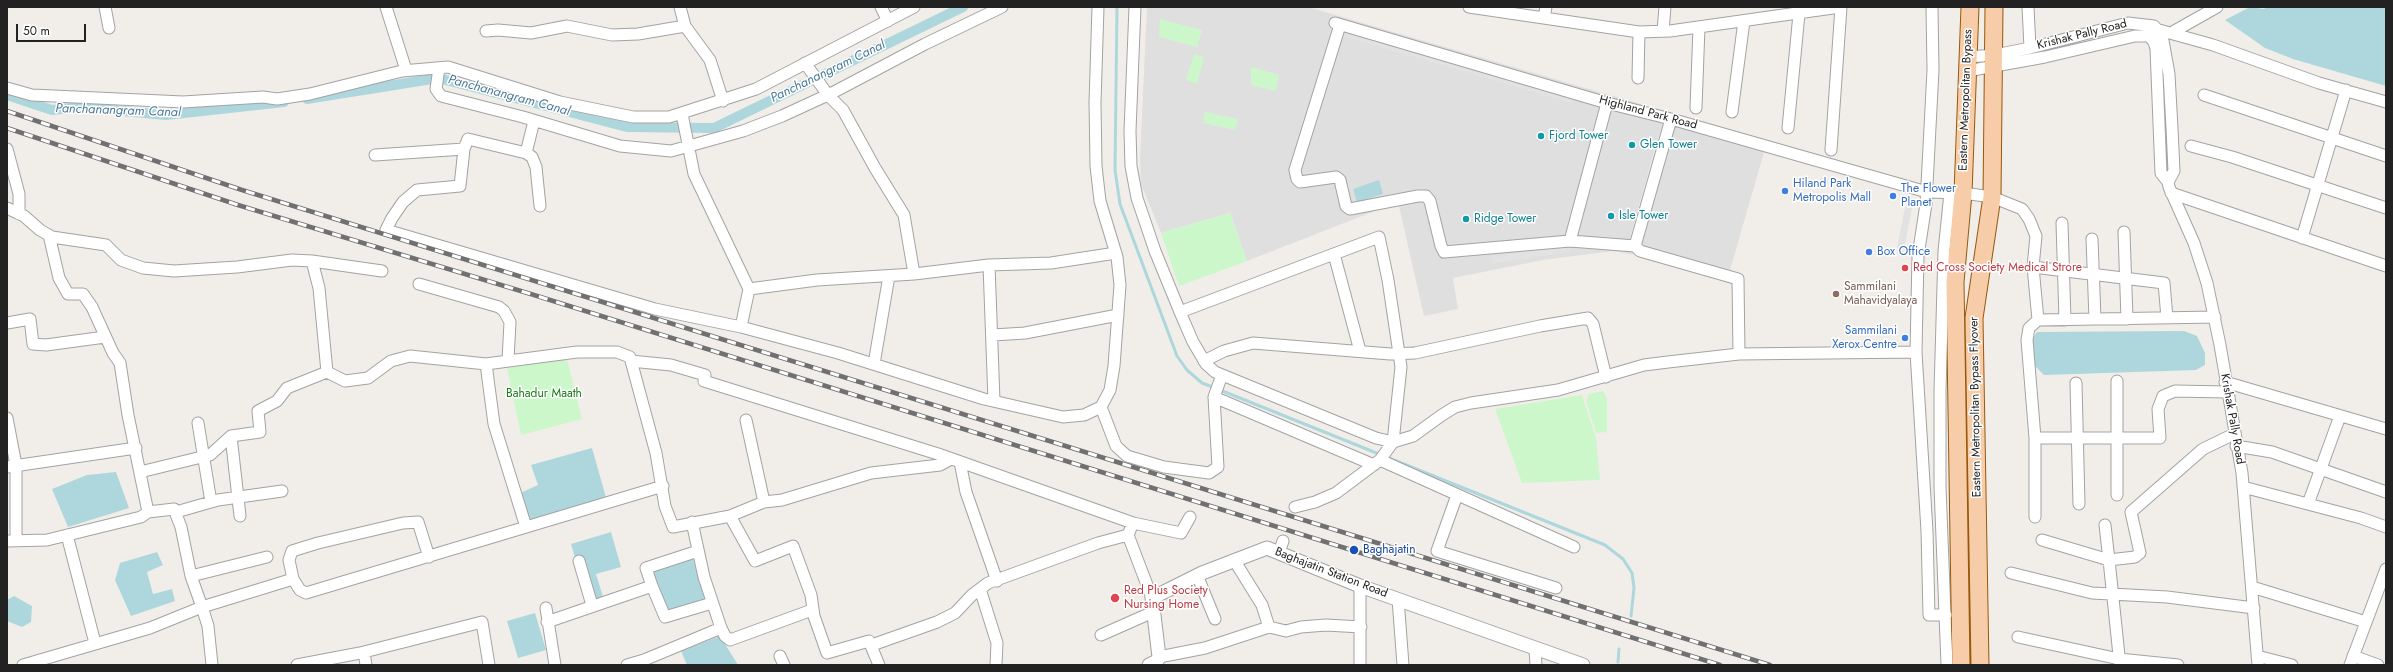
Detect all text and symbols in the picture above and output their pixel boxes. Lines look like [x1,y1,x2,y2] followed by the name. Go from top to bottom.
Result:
[18,16,88,42] scale bar
[2036,17,2128,53] street label: Krishak Pally Road
[23,22,50,40] text: 50 m
[1956,29,1976,171] street label: Eastern Metropolitan Bypass
[768,37,888,107] water label: Panchanangram Canal
[446,72,572,120] water label: Panchanangram Canal
[1597,93,1699,133] street label: Highland Park Road
[55,101,181,121] water label: Panchanangram Canal
[1549,129,1608,143] place label: Fjord Tower
[1536,131,1546,141] marker: Fjord Tower
[1640,138,1697,152] place label: Glen Tower
[1627,140,1637,150] marker: Glen Tower
[1793,177,1871,205] place label: Hiland Park Metropolis Mall
[1901,182,1956,210] place label: The Flower Planet
[1780,186,1790,196] marker: Hiland Park Metropolis Mall
[1888,191,1898,201] marker: The Flower Planet
[1619,209,1668,223] place label: Isle Tower
[1606,211,1616,221] marker: Isle Tower
[1474,212,1536,226] place label: Ridge Tower
[1461,214,1471,224] marker: Ridge Tower
[1877,245,1930,259] place label: Box Office
[1864,247,1874,257] marker: Box Office
[1913,261,2082,275] place label: Red Cross Society Medical Strore
[1900,263,1910,273] marker: Red Cross Society Medical Strore
[1844,280,1917,308] place label: Sammilani Mahavidyalaya
[1831,289,1841,299] marker: Sammilani Mahavidyalaya
[1967,316,1985,498] street label: Eastern Metropolitan Bypass Flyover
[1832,324,1897,352] place label: Sammilani Xerox Centre
[1900,333,1910,343] marker: Sammilani Xerox Centre
[2217,372,2247,466] street label: Krishak Pally Road
[506,387,582,401] park label: Bahadur Maath
[1363,543,1415,557] place label: Baghajatin
[1348,544,1360,556] marker: Baghajatin
[1273,545,1389,601] street label: Baghajatin Station Road
[1124,584,1208,612] place label: Red Plus Society Nursing Home
[1109,592,1121,604] marker: Red Plus Society Nursing Home

